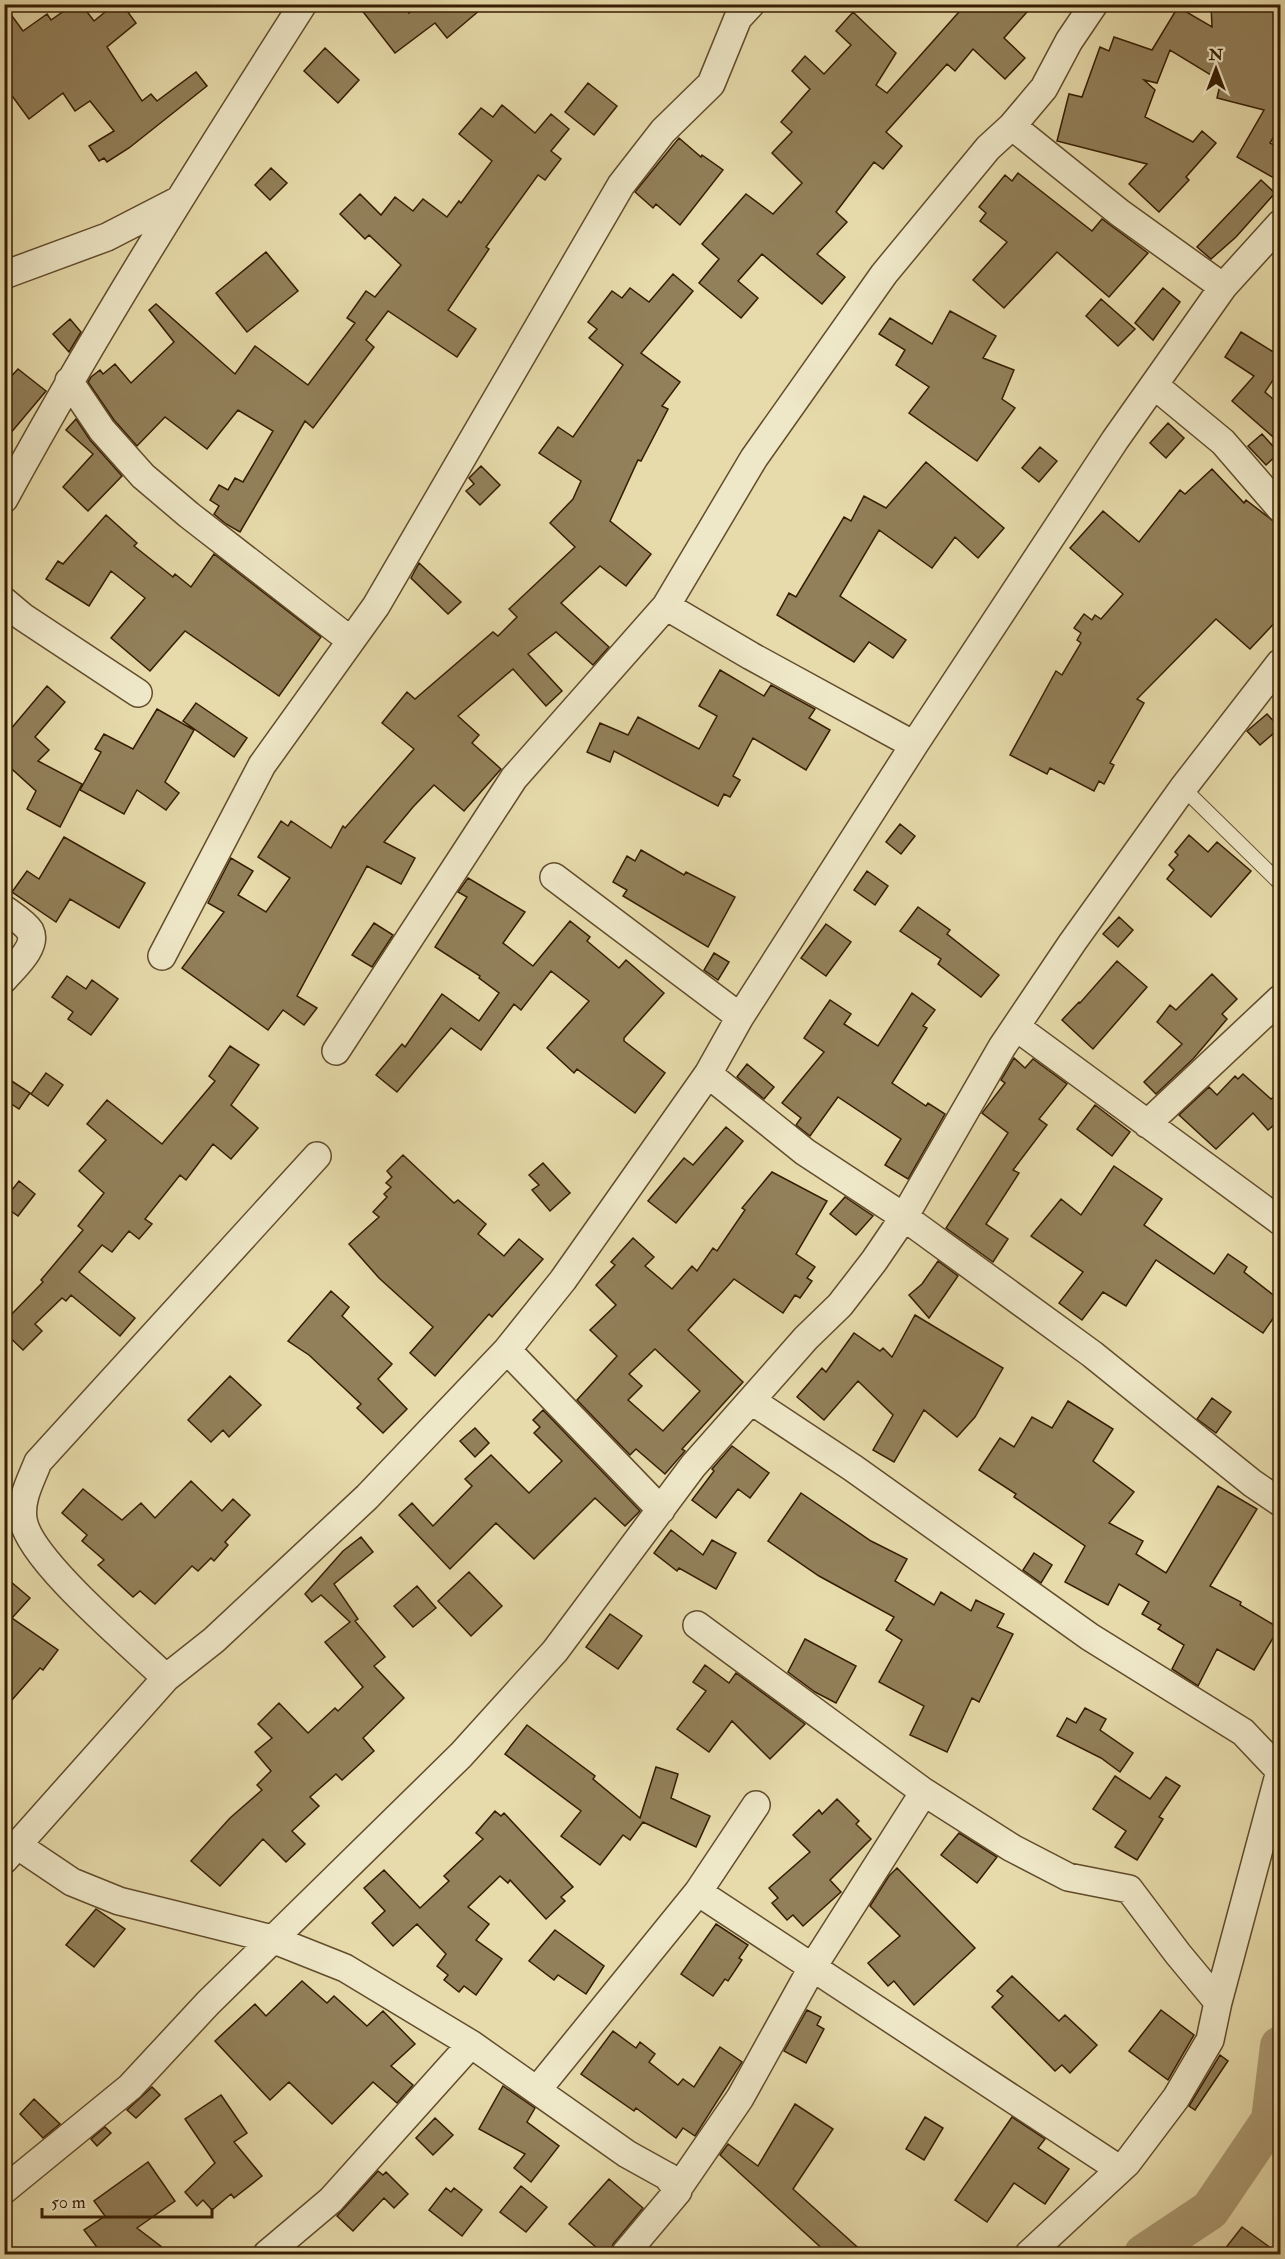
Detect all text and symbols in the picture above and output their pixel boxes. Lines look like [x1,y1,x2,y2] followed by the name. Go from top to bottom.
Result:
[1186,39,1246,99] north arrow
[1208,45,1224,65] text: N
[42,2181,212,2219] scale bar
[51,2191,86,2214] text: 50 m

